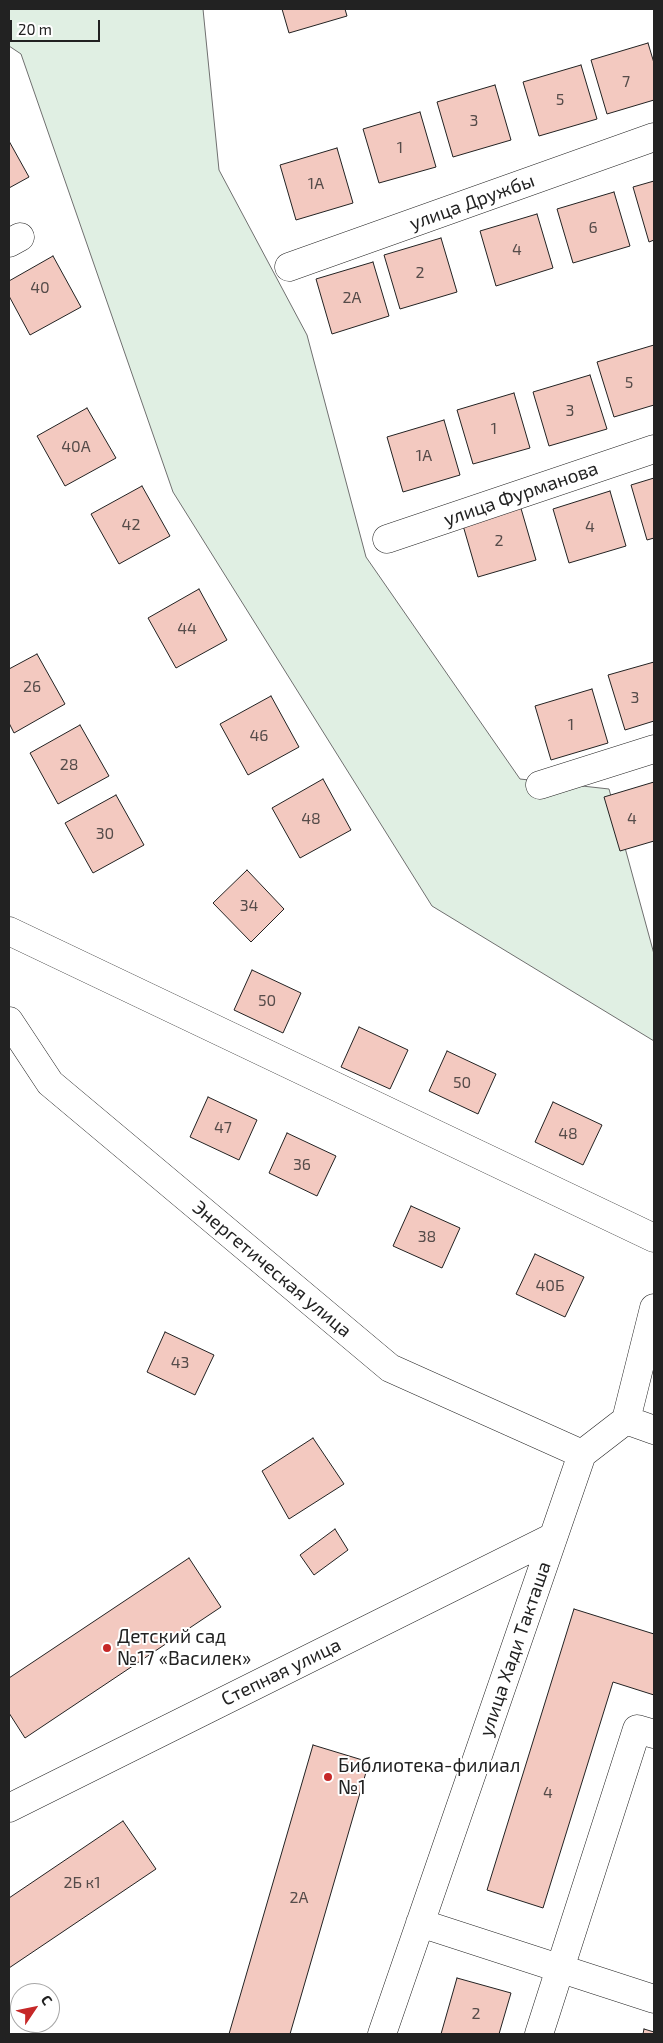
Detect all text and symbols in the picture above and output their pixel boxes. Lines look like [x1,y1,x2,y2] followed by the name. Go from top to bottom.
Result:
[12,10,102,42] scale bar
[18,20,52,38] text: 20 m
[622,72,630,92] house number: 7
[556,90,564,110] house number: 5
[470,111,478,131] house number: 3
[397,138,403,158] house number: 1
[406,169,538,235] street label: улица Дружбы
[308,174,324,194] house number: 1А
[588,218,598,238] house number: 6
[512,240,522,260] house number: 4
[416,263,424,283] house number: 2
[30,278,50,298] house number: 40
[343,288,361,308] house number: 2А
[625,373,633,393] house number: 5
[566,401,574,421] house number: 3
[491,419,497,439] house number: 1
[61,437,91,457] house number: 40А
[416,446,432,466] house number: 1А
[441,457,601,531] street label: улица Фурманова
[122,515,140,535] house number: 42
[585,517,595,537] house number: 4
[495,531,503,551] house number: 2
[177,619,197,639] house number: 44
[23,677,41,697] house number: 26
[631,688,639,708] house number: 3
[568,715,574,735] house number: 1
[250,726,268,746] house number: 46
[60,755,78,775] house number: 28
[301,809,321,829] house number: 48
[627,809,637,829] house number: 4
[96,824,114,844] house number: 30
[240,896,258,916] house number: 34
[258,991,276,1011] house number: 50
[453,1073,471,1093] house number: 50
[214,1118,232,1138] house number: 47
[558,1124,578,1144] house number: 48
[293,1155,311,1175] house number: 36
[188,1196,356,1342] street label: Энергетическая улица
[418,1227,436,1247] house number: 38
[535,1276,565,1296] house number: 40Б
[171,1353,189,1373] house number: 43
[474,1559,556,1739] street label: улица Хади Такташа
[117,1626,251,1670] place label: Детский сад №17 «Василек»
[217,1633,345,1711] street label: Степная улица
[101,1642,113,1654] marker: Детский сад №17 «Василек»
[338,1755,520,1799] place label: Библиотека-филиал №1
[322,1771,334,1783] marker: Библиотека-филиал №1
[543,1783,553,1803] house number: 4
[63,1873,101,1893] house number: 2Б к1
[290,1888,308,1908] house number: 2А
[10,1983,60,2033] north arrow
[38,1992,56,2008] text: С
[472,2004,480,2024] house number: 2

